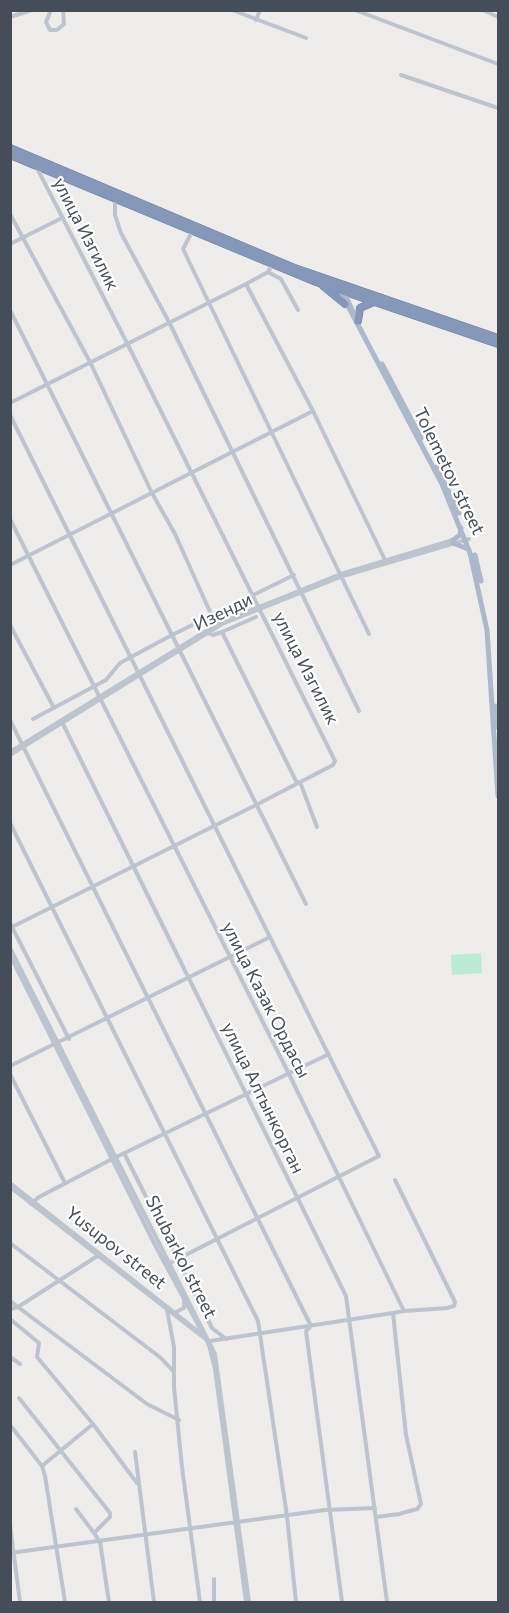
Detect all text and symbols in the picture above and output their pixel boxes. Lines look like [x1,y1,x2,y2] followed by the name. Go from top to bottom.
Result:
[48,174,124,294] street label: улица Изгилик
[409,404,489,538] street label: Tolemetov street
[190,589,256,635] street label: Изенди
[268,608,344,728] street label: улица Изгилик
[217,918,315,1082] street label: улица Казак Ордасы
[217,1019,309,1177] street label: улица Алтынкорган
[141,1192,221,1322] street label: Shubarkol street
[62,1202,170,1294] street label: Yusupov street

